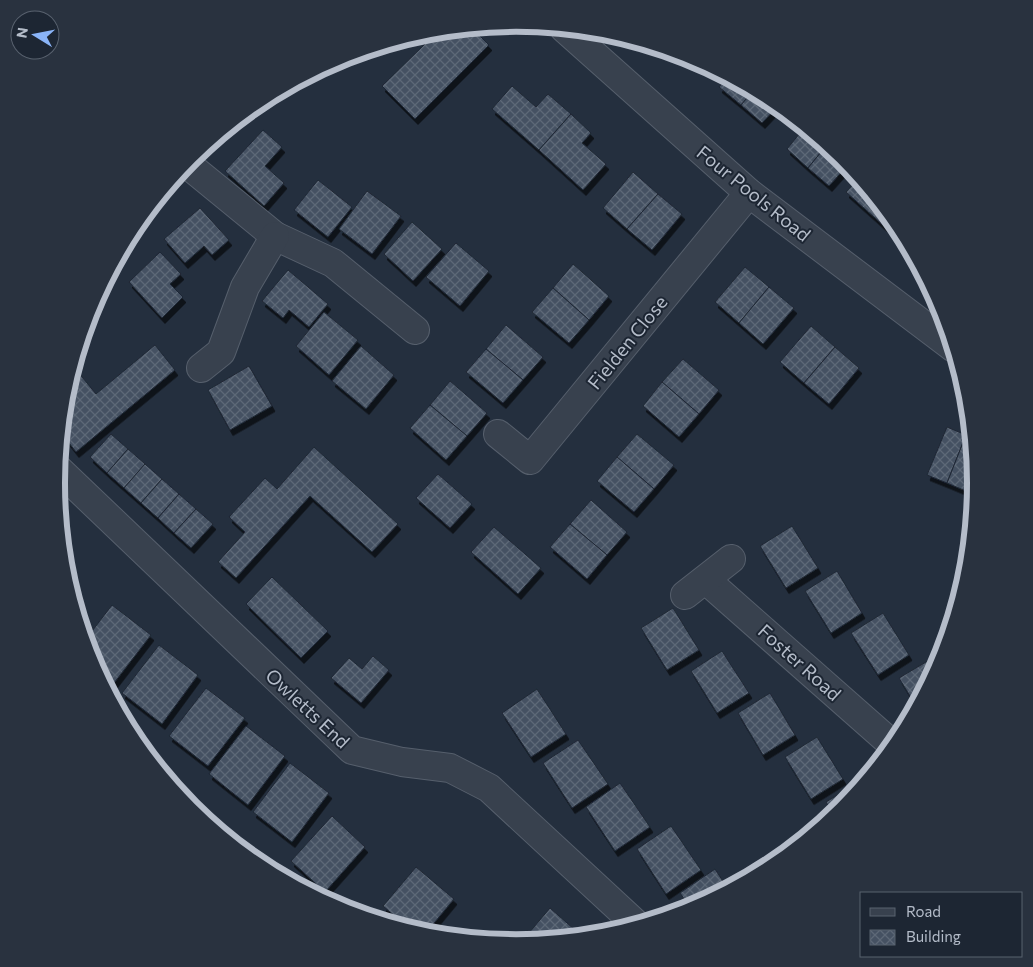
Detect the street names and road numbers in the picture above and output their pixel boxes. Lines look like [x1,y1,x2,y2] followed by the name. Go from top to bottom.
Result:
[693,140,815,246] street label: Four Pools Road
[582,291,672,393] street label: Fielden Close
[754,619,846,705] street label: Foster Road
[261,663,355,753] street label: Owletts End

